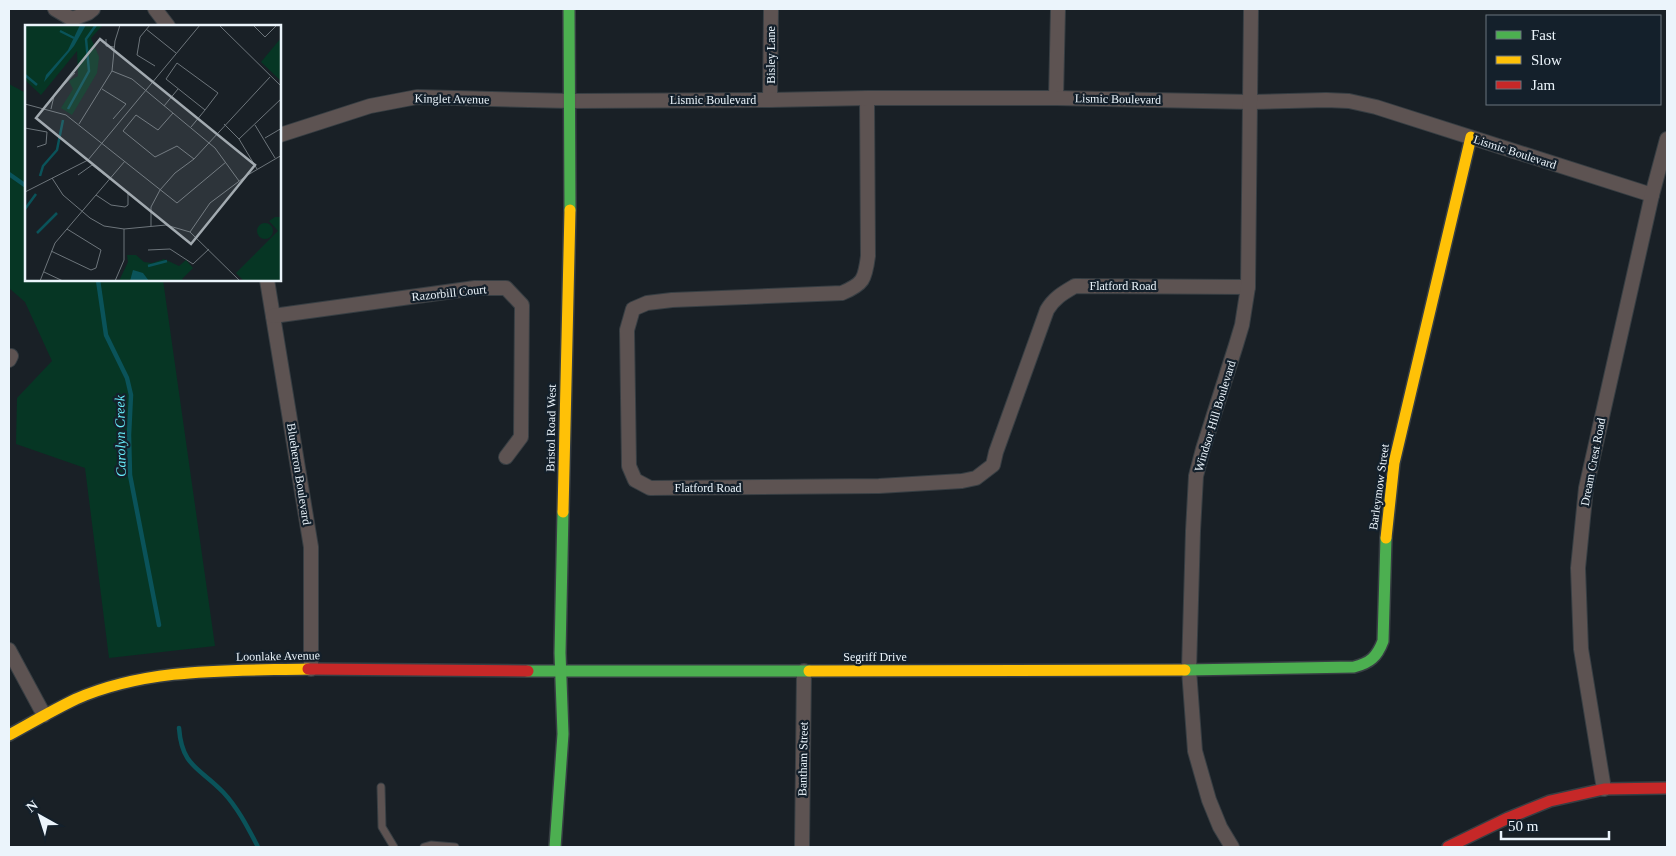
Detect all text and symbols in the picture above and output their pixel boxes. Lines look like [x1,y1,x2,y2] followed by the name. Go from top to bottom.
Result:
[1486,15,1661,105] legend
[25,25,281,281] inset map
[764,26,778,84] street label: Bisley Lane
[1531,27,1557,43] text: Fast
[1531,52,1562,68] text: Slow
[1531,77,1555,93] text: Jam
[415,91,489,107] street label: Kinglet Avenue
[1075,91,1161,107] street label: Lismic Boulevard
[670,93,756,107] street label: Lismic Boulevard
[1472,132,1558,172] street label: Lismic Boulevard
[1090,279,1157,293] street label: Flatford Road
[411,282,488,304] street label: Razorbill Court
[1191,359,1239,473] street label: Windsor Hill Boulevard
[543,383,559,472] street label: Bristol Road West
[112,394,129,477] water label: Carolyn Creek
[1578,417,1608,507] street label: Dream Crest Road
[284,422,314,526] street label: Blueheron Boulevard
[1366,442,1392,531] street label: Barleymow Street
[675,481,742,495] street label: Flatford Road
[236,648,320,664] street label: Loonlake Avenue
[843,650,907,664] street label: Segriff Drive
[795,721,811,796] street label: Bantham Street
[15,791,65,841] north arrow
[23,797,41,815] text: N
[1501,808,1608,840] scale bar
[1508,818,1539,834] text: 50 m

